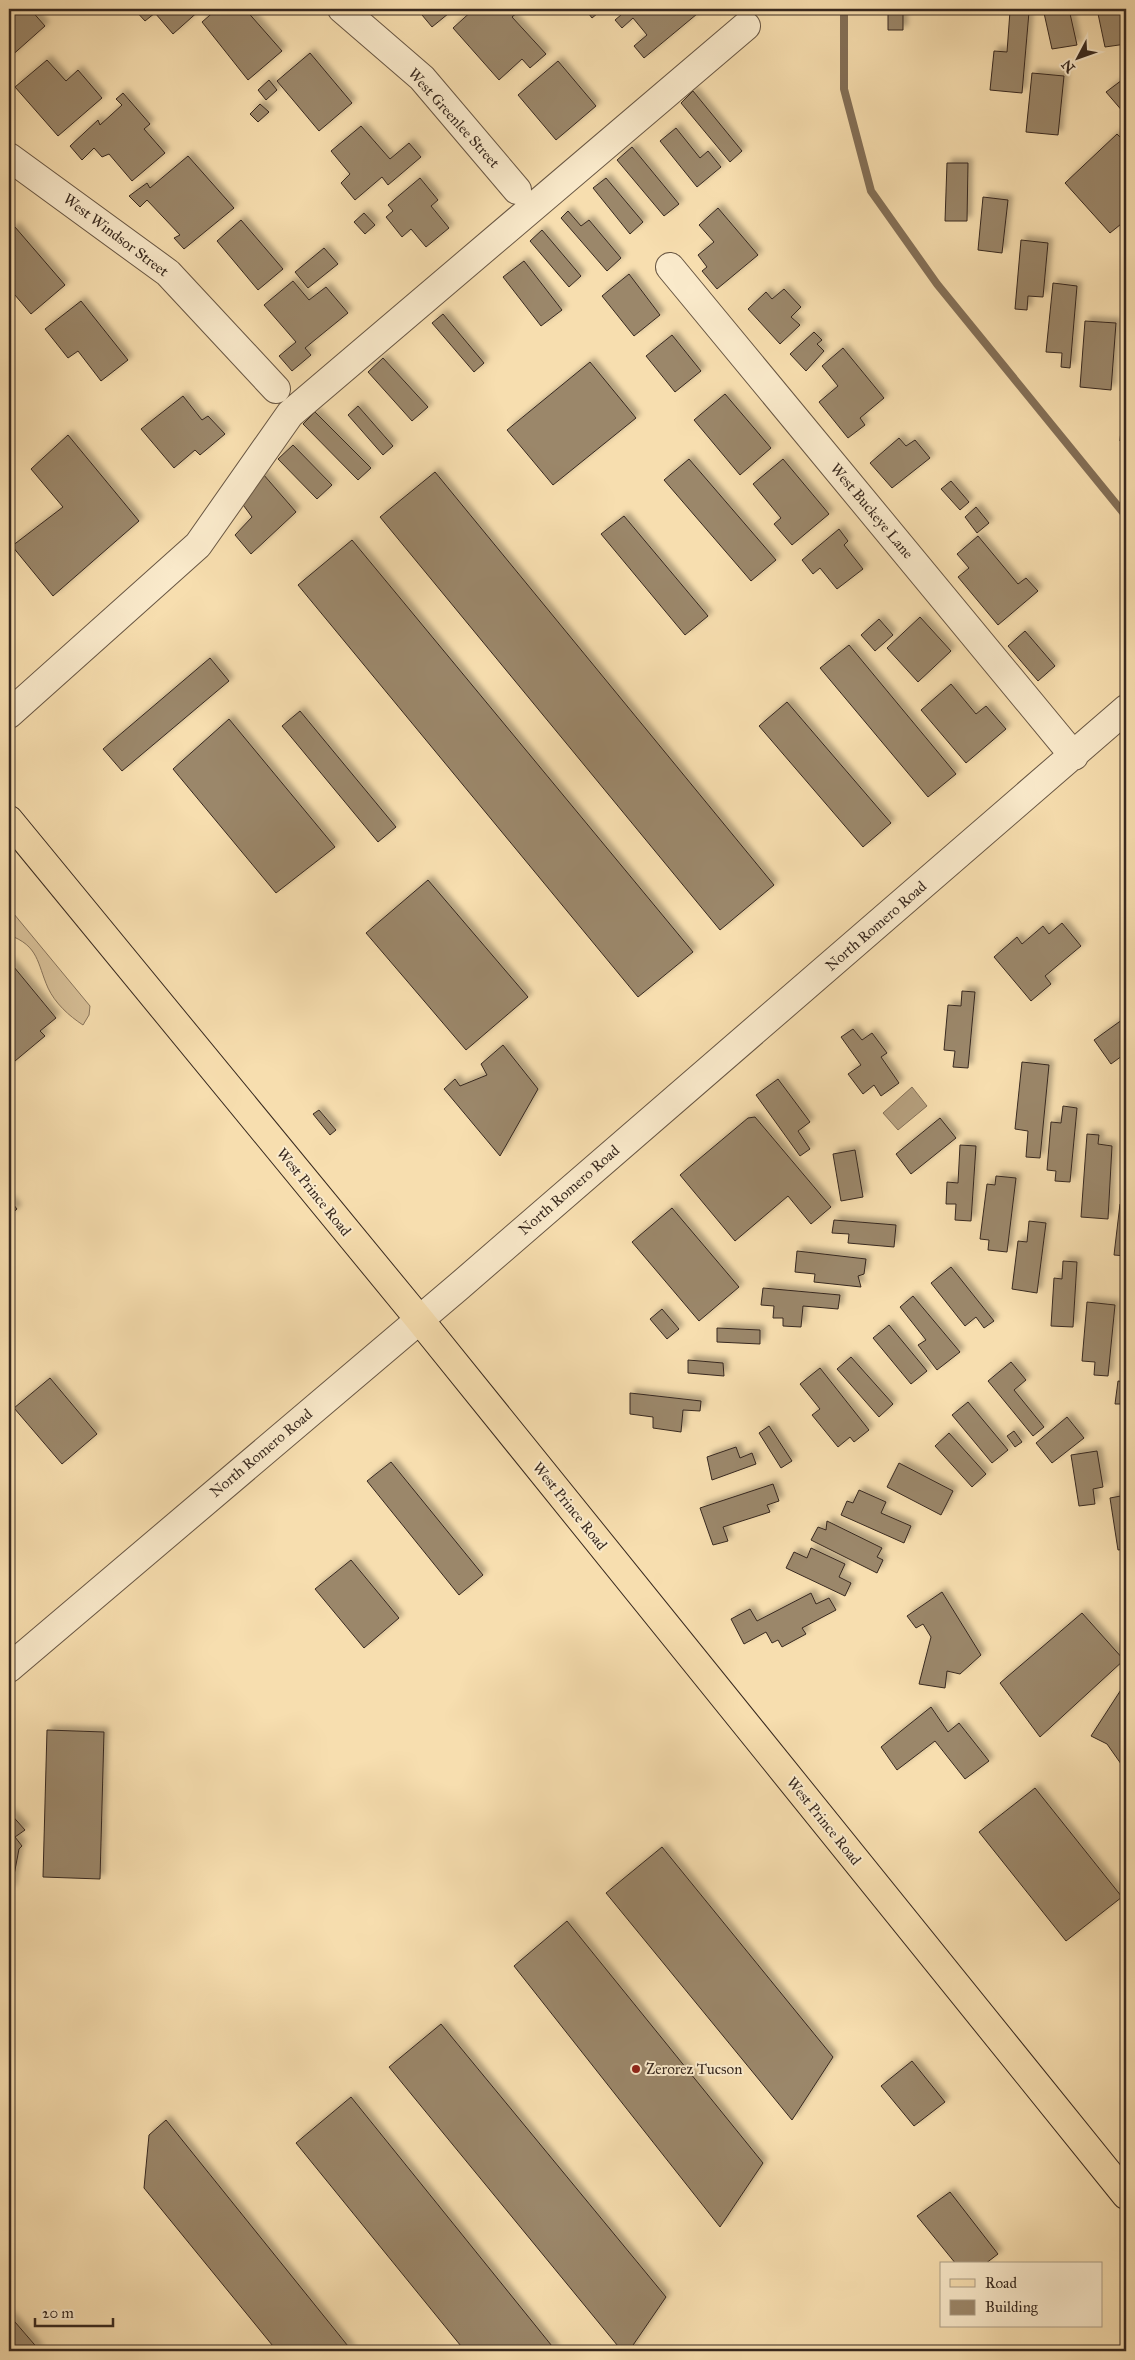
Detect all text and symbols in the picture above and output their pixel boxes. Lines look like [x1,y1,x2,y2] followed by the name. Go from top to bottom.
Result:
[1052,32,1102,82] north arrow
[1058,56,1079,76] text: N
[404,64,504,172] street label: West Greenlee Street
[60,190,173,281] street label: West Windsor Street
[827,460,917,562] street label: West Buckeye Lane
[822,877,930,975] street label: North Romero Road
[515,1141,623,1239] street label: North Romero Road
[273,1144,355,1240] street label: West Prince Road
[206,1405,316,1501] street label: North Romero Road
[529,1458,611,1554] street label: West Prince Road
[783,1773,865,1869] street label: West Prince Road
[646,2060,742,2078] place label: Zerorez Tucson
[630,2063,642,2075] marker: Zerorez Tucson
[940,2262,1102,2328] legend
[985,2274,1017,2292] text: Road
[35,2295,112,2327] scale bar
[985,2298,1039,2316] text: Building
[42,2304,74,2322] text: 20 m

